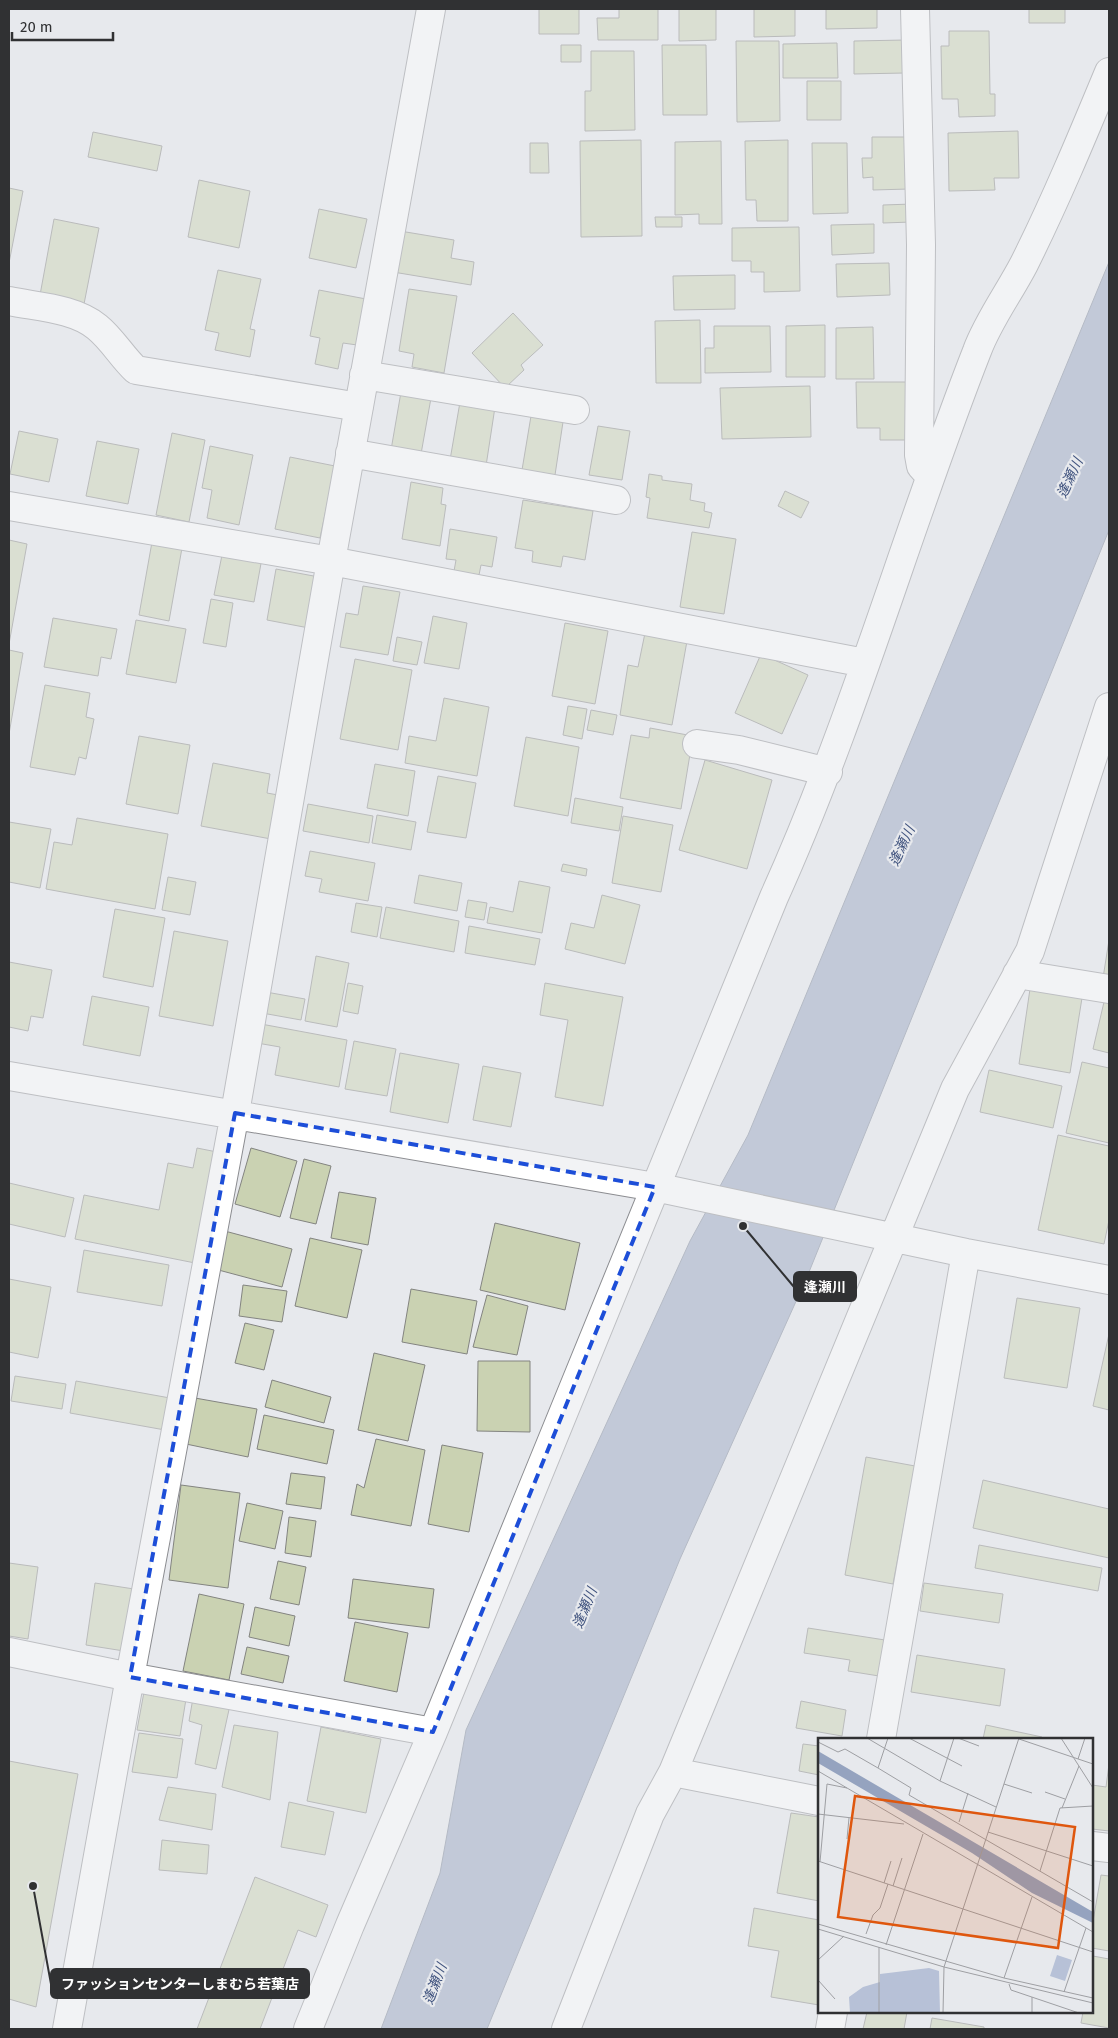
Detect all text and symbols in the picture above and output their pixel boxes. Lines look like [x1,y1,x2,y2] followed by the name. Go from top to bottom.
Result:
[12,10,114,42] scale bar
[20,18,53,36] text: 20 m
[1053,454,1087,501] water label: 逢瀬川
[885,822,919,869] water label: 逢瀬川
[794,1272,856,1301] callout: 逢瀬川
[804,1279,846,1296] text: 逢瀬川
[569,1583,601,1631] water label: 逢瀬川
[818,1738,1093,2013] inset map
[420,1959,451,2007] water label: 逢瀬川
[51,1969,309,1998] callout: ファッションセンターしまむら若葉店
[61,1976,299,1993] text: ファッションセンターしまむら若葉店

